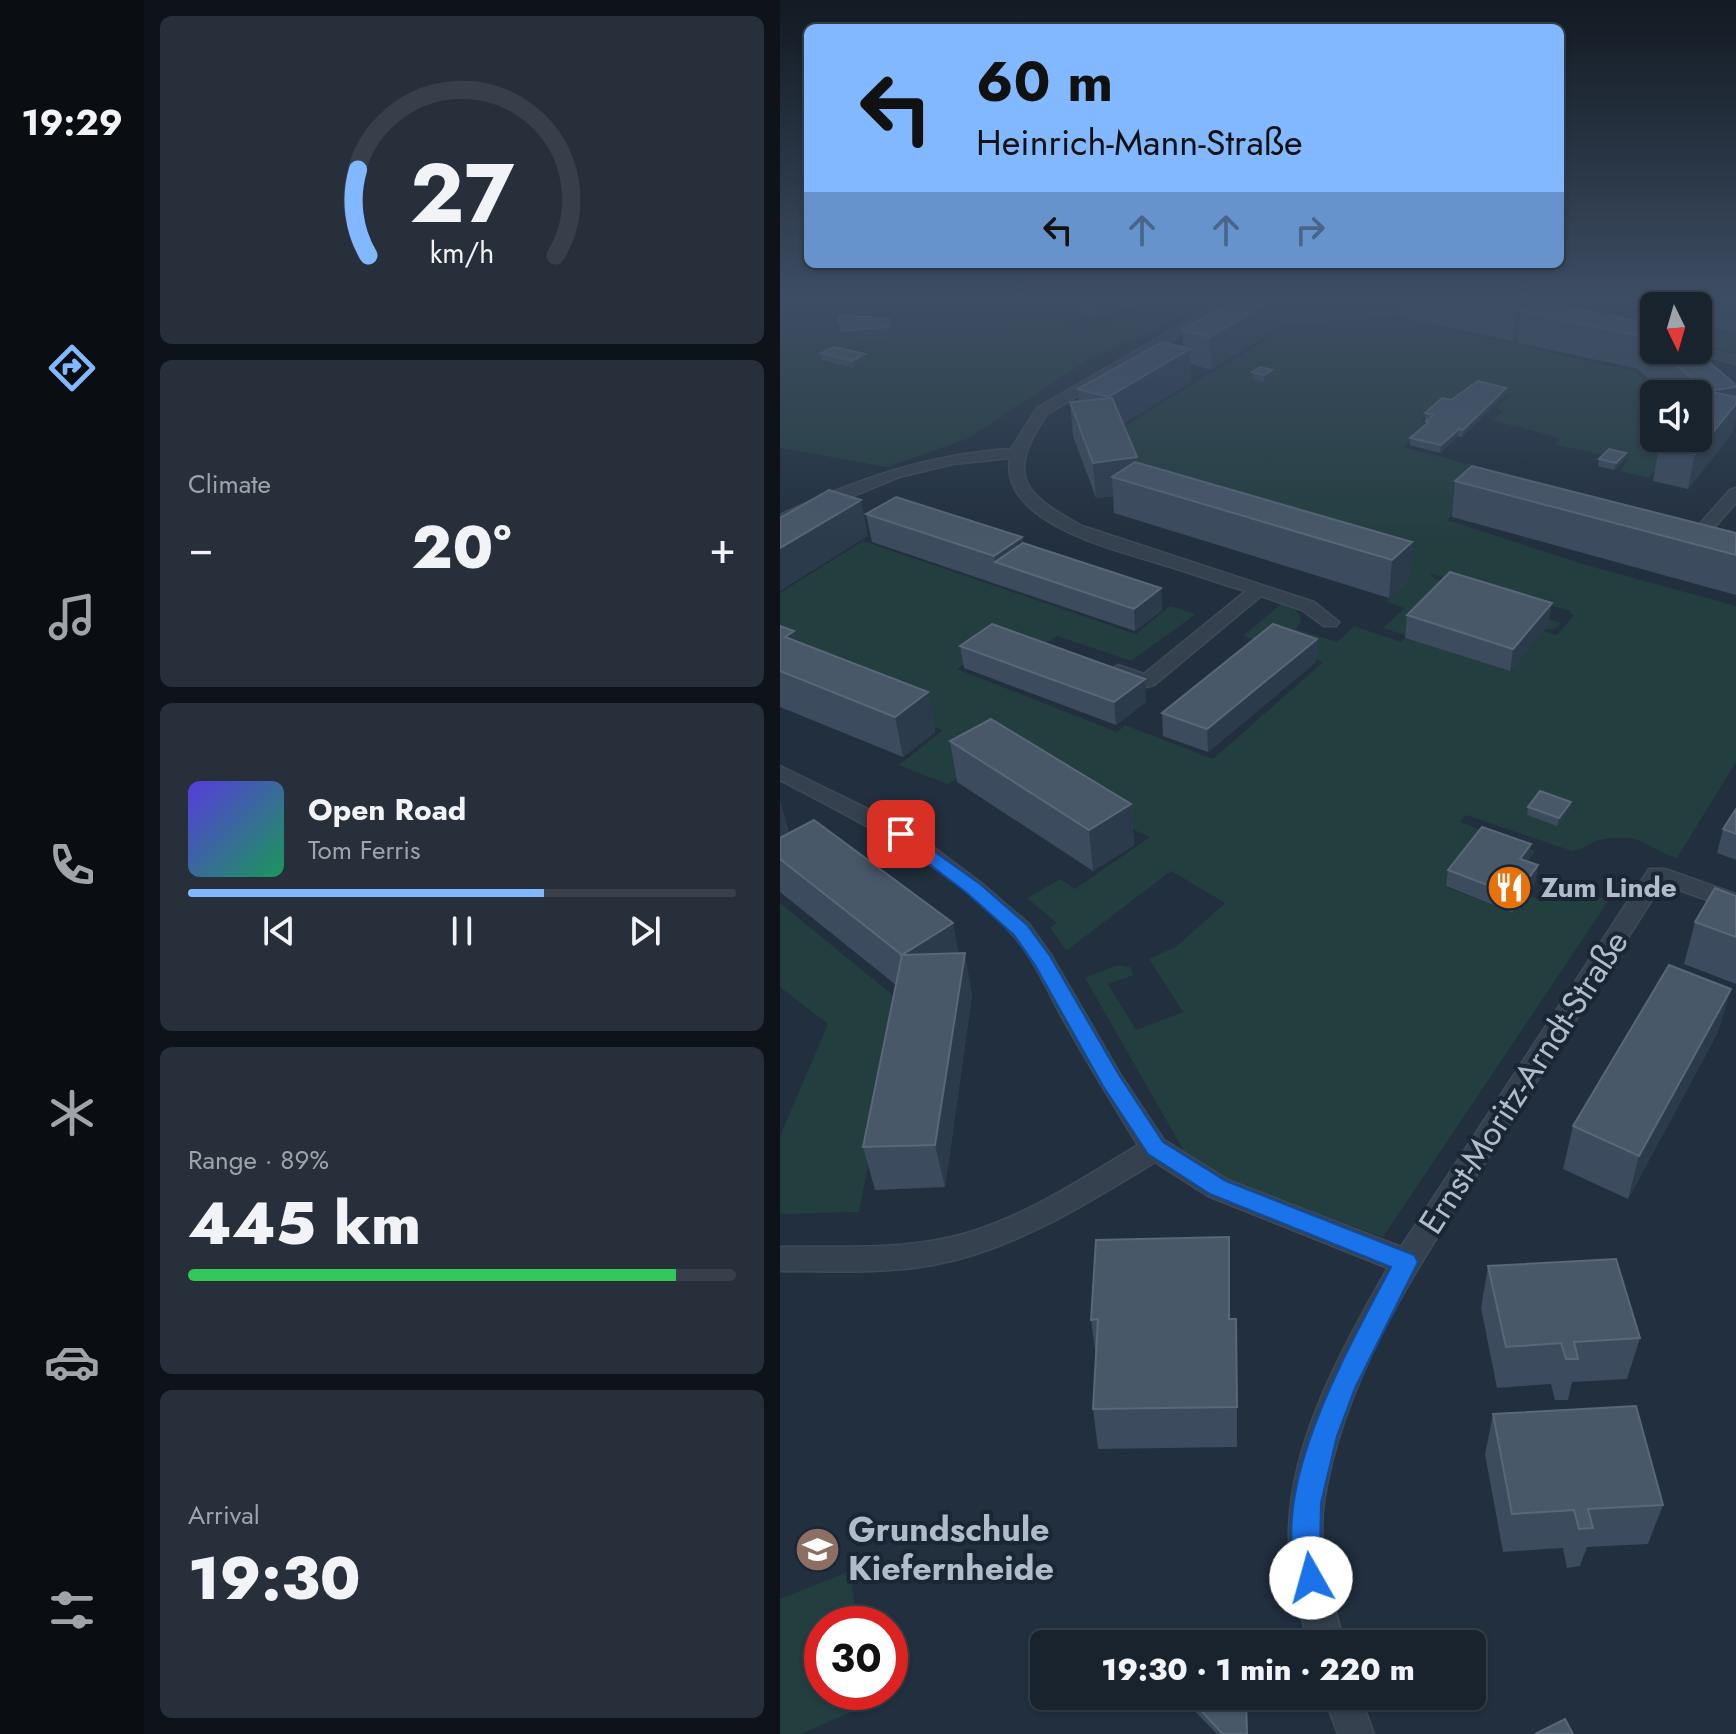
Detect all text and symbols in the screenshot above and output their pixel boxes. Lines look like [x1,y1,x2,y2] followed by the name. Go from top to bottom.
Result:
[976,41,1113,122] text: 60 m
[844,56,948,160] icon: left
[21,96,123,148] text: 19:29
[976,116,1303,168] text: Heinrich-Mann-Straße
[410,132,514,252] text: 27
[1036,208,1080,252] icon: left
[1120,208,1164,252] icon: ahead
[1204,208,1248,252] icon: ahead
[1288,208,1332,252] icon: right
[430,232,494,274] text: km/h
[1640,292,1712,364] north arrow
[1640,292,1712,452] map controls
[44,340,100,396] icon: directions
[1640,380,1712,452] button: sound
[188,465,271,503] text: Climate
[412,504,511,591] text: 20°
[188,516,214,580] text: −
[709,516,736,580] text: +
[44,589,100,645] icon: music
[308,788,466,831] text: Open Road
[867,800,935,868] pin
[879,812,923,856] icon: arrive
[308,831,420,869] text: Tom Ferris
[44,837,100,893] icon: phone
[1486,863,1534,911] restaurant icon: Zum Linde
[1541,867,1677,908] place label: Zum Linde
[257,909,301,953] icon: previous
[440,909,484,953] icon: pause
[623,909,667,953] icon: next
[1407,921,1640,1244] street label: Ernst-Moritz-Arndt-Straße
[44,1085,100,1141] icon: climate
[188,1141,329,1179] text: Range · 89%
[188,1180,421,1267] text: 445 km
[44,1334,100,1390] icon: car
[188,1496,260,1534] text: Arrival
[848,1505,1054,1593] place label: Grundschule Kiefernheide
[793,1525,841,1573] school or university icon: Grundschule Kiefernheide
[188,1535,361,1622] text: 19:30
[1269,1536,1353,1620] position arrow
[44,1582,100,1638] icon: filters
[804,1606,908,1710] speed limit sign: 30
[1101,1648,1415,1691] text: 19:30 · 1 min · 220 m

